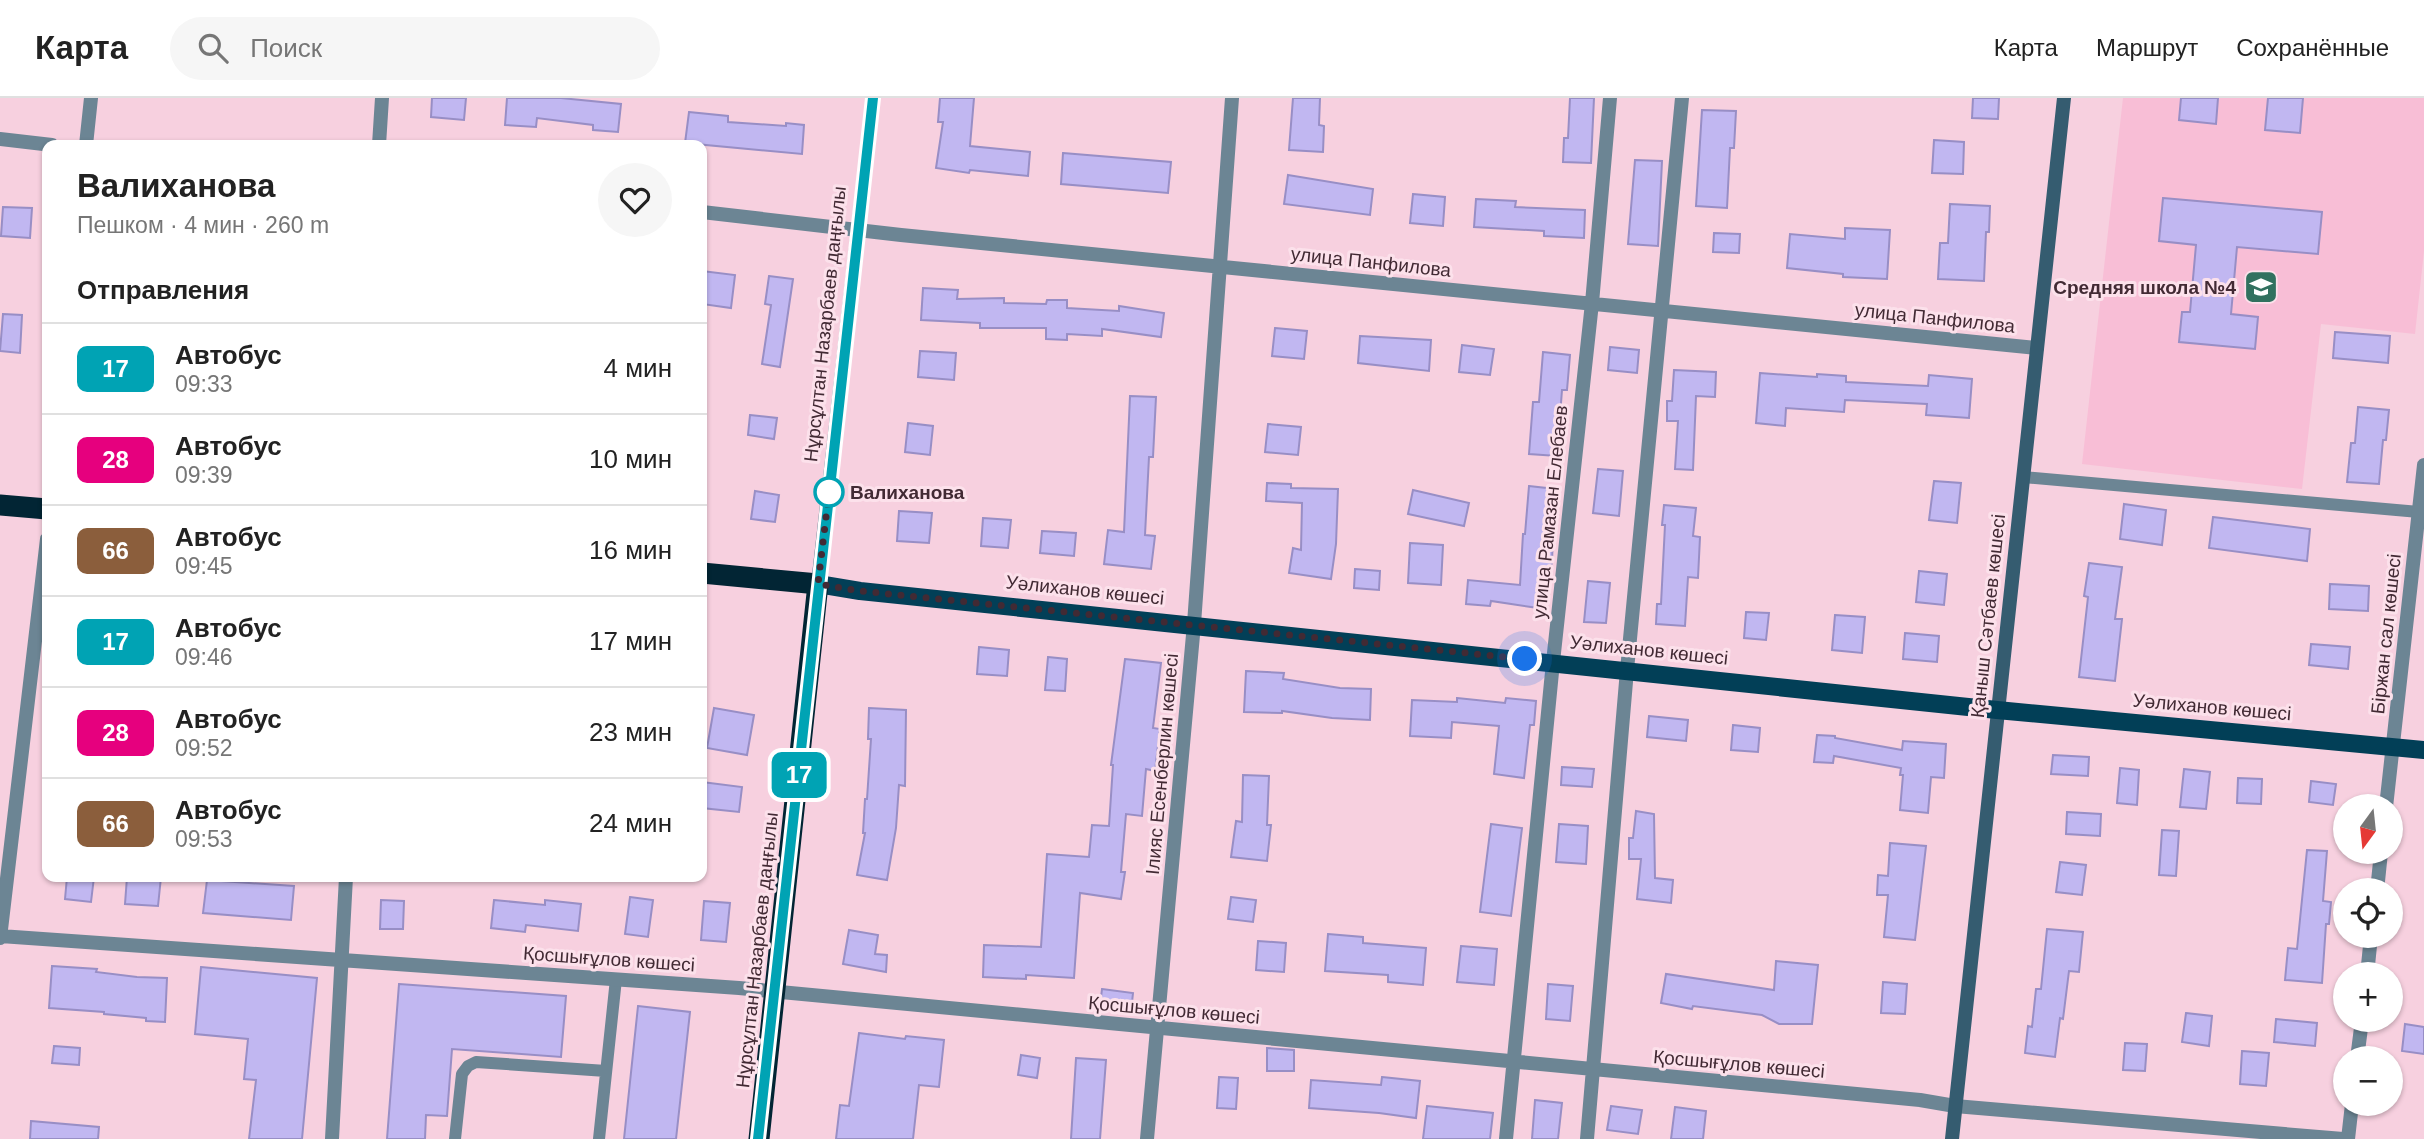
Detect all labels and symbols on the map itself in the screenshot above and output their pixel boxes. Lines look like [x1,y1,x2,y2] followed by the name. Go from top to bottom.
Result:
[800,185,850,463] street label: Нұрсұлтан Назарбаев даңғылы
[1290,243,1452,281] street label: улица Панфилова
[2242,268,2280,306] school or university icon: Средняя школа №4
[2053,277,2236,298] place label: Средняя школа №4
[1854,299,2016,337] street label: улица Панфилова
[1528,404,1572,620] street label: улица Рамазан Елебаев
[814,477,844,507] marker: Валиханова
[850,482,965,503] place label: Валиханова
[1967,513,2009,719] street label: Қаныш Сәтбаев көшесі
[2367,553,2405,715] street label: Біржан сал көшесі
[1005,571,1165,609] street label: Уәлиханов көшесі
[1569,631,1729,669] street label: Уәлиханов көшесі
[1507,641,1542,676] your location
[1142,652,1182,876] street label: Ілияс Есенберлин көшесі
[2132,690,2292,724] street label: Уәлиханов көшесі
[768,752,830,798] line badge: 17
[2333,794,2403,864] north arrow
[732,811,782,1089] street label: Нұрсұлтан Назарбаев даңғылы
[522,943,696,975] street label: Қосшығұлов көшесі
[1087,992,1261,1028] street label: Қосшығұлов көшесі
[1652,1046,1826,1082] street label: Қосшығұлов көшесі

